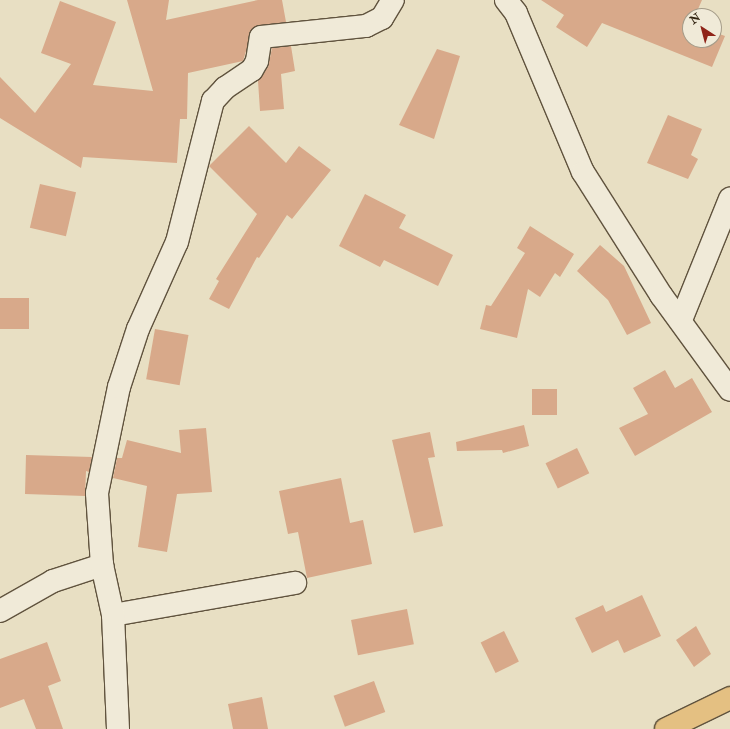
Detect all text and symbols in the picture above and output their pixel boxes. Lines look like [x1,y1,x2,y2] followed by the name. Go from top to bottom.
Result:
[682,8,722,48] north arrow
[687,11,703,27] text: N

